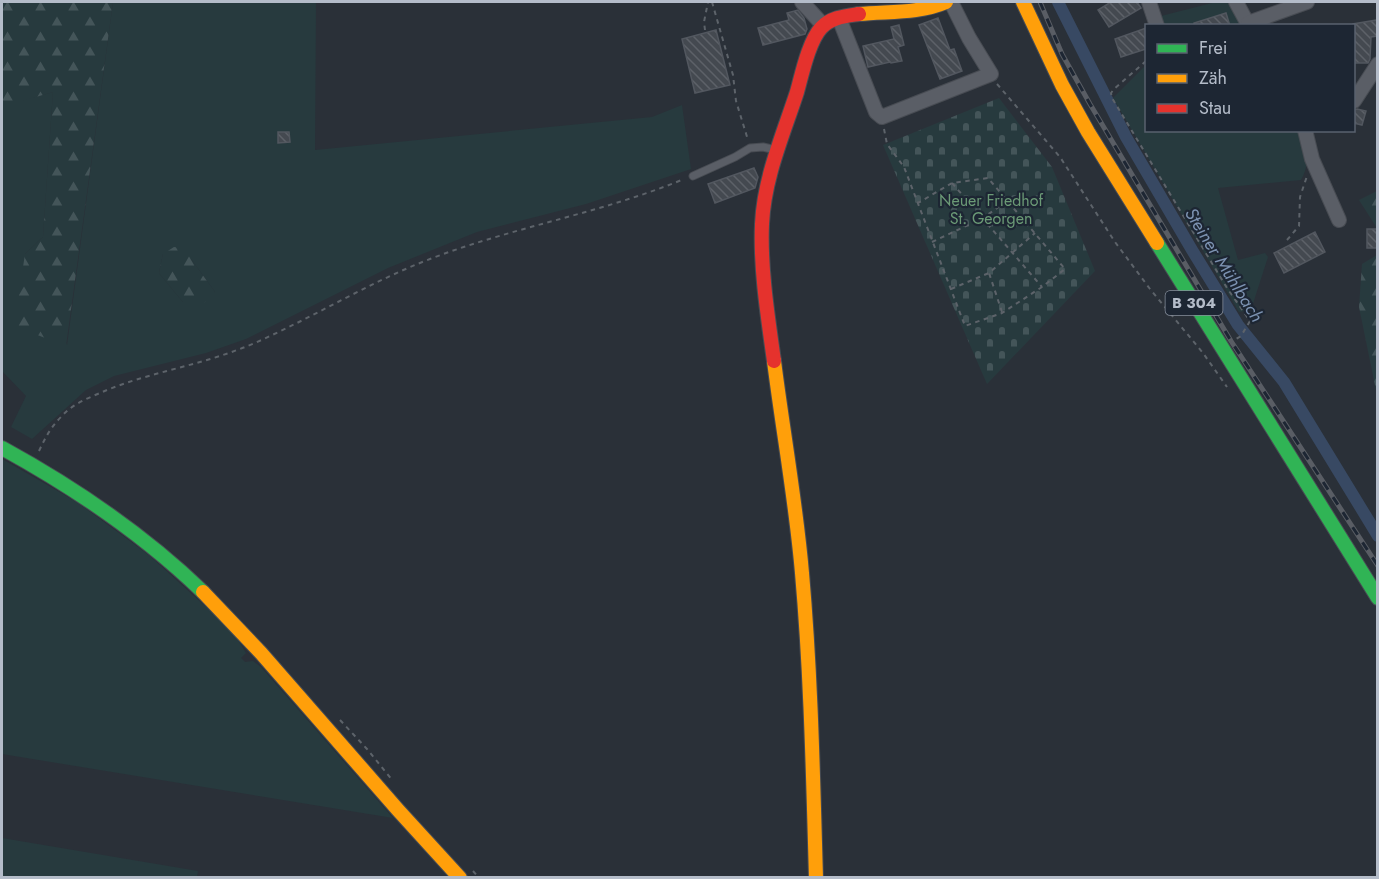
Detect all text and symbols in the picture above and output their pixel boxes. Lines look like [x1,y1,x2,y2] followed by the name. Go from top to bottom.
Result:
[1145,24,1355,132] legend
[1199,35,1228,61] text: Frei
[1199,65,1227,91] text: Zäh
[1199,95,1231,121] text: Stau
[939,189,1043,230] park label: Neuer Friedhof St. Georgen
[1178,203,1270,327] water label: Steiner Mühlbach
[1166,291,1222,315] road number: B 304

